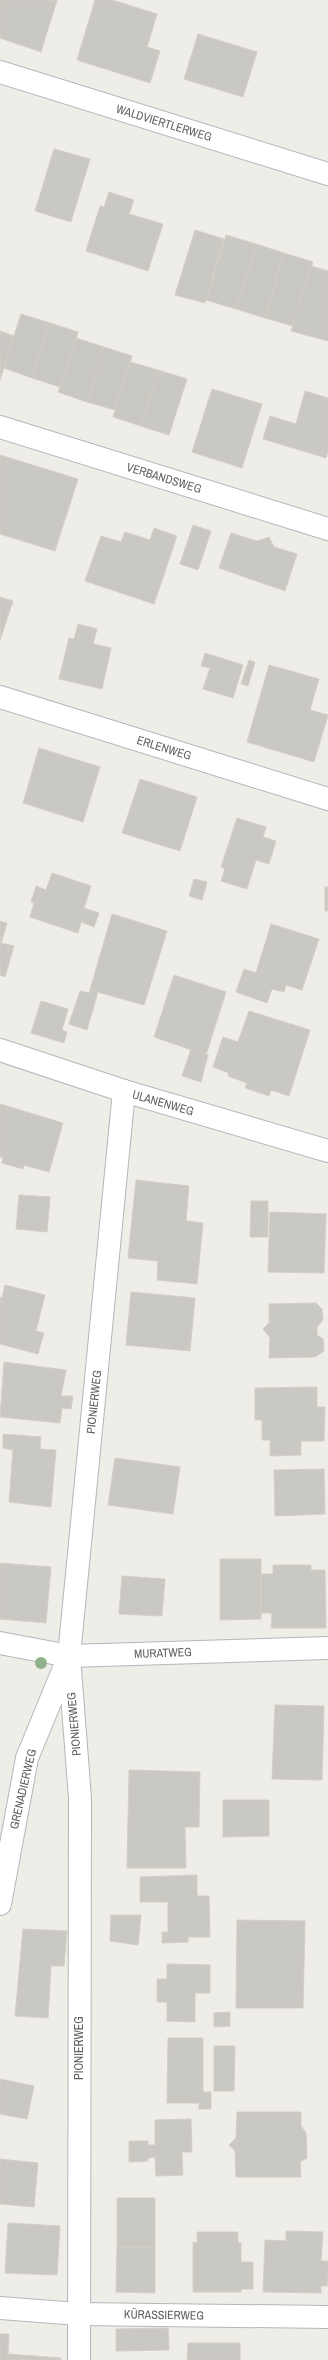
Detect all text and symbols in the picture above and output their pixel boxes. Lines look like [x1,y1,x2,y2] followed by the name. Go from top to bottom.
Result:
[114,101,214,145] street label: WALDVIERTLERWEG
[125,459,203,497] street label: VERBANDSWEG
[135,732,193,764] street label: ERLENWEG
[130,1087,196,1119] street label: ULANENWEG
[83,1369,105,1435] street label: PIONIERWEG
[134,1644,192,1662] street label: MURATWEG
[63,1692,85,1756] street label: PIONIERWEG
[6,1747,40,1831] street label: GRENADIERWEG
[71,2016,87,2080] street label: PIONIERWEG
[124,2305,204,2324] street label: KÜRASSIERWEG

